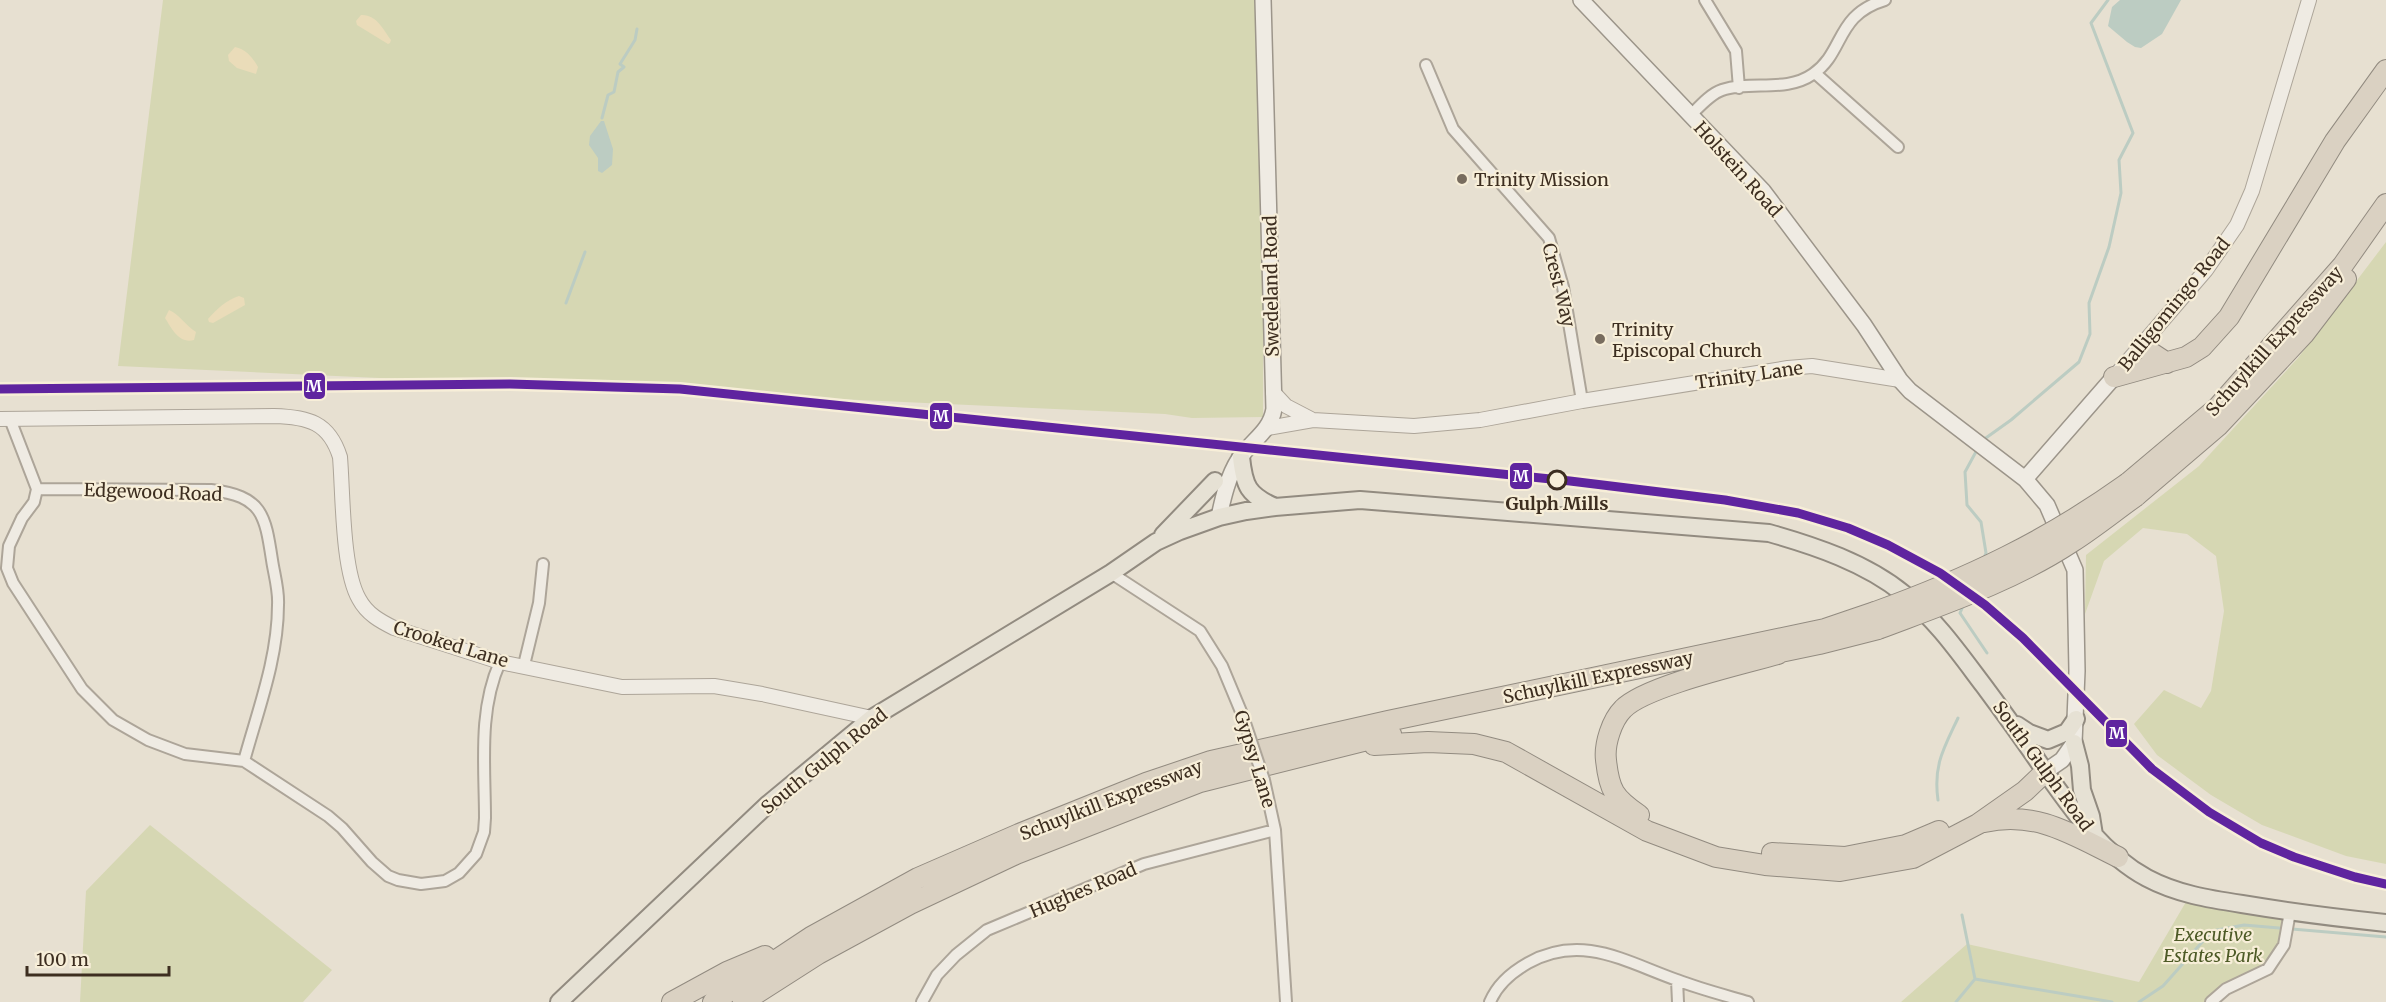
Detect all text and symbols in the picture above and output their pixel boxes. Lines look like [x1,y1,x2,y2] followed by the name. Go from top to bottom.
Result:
[1689,116,1787,222] street label: Holstein Road
[1474,168,1609,191] place label: Trinity Mission
[1455,172,1469,186] marker: Trinity Mission
[1258,215,1284,357] street label: Swedeland Road
[2113,233,2235,375] street label: Balligomingo Road
[1537,241,1581,330] street label: Crest Way
[2201,261,2348,421] street label: Schuylkill Expressway
[1612,318,1762,362] place label: Trinity Episcopal Church
[1593,332,1607,346] marker: Trinity Episcopal Church
[1694,356,1804,394] street label: Trinity Lane
[303,372,326,400] line badge: M
[306,376,323,396] text: M
[929,402,953,430] line badge: M
[933,406,950,426] text: M
[1509,462,1533,490] line badge: M
[1513,466,1530,486] text: M
[1547,470,1567,490] marker: Gulph Mills
[83,478,223,506] street label: Edgewood Road
[1506,492,1609,515] place label: Gulph Mills
[391,616,511,672] street label: Crooked Lane
[1501,645,1696,708] street label: Schuylkill Expressway
[1988,696,2098,836] street label: South Gulph Road
[756,703,892,819] street label: South Gulph Road
[1229,708,1281,810] street label: Gypsy Lane
[2105,719,2128,748] line badge: M
[2109,723,2126,743] text: M
[1016,754,1206,845] street label: Schuylkill Expressway
[1026,857,1140,923] street label: Hughes Road
[2163,923,2263,967] park label: Executive Estates Park
[27,939,170,977] scale bar
[36,948,89,971] text: 100 m

